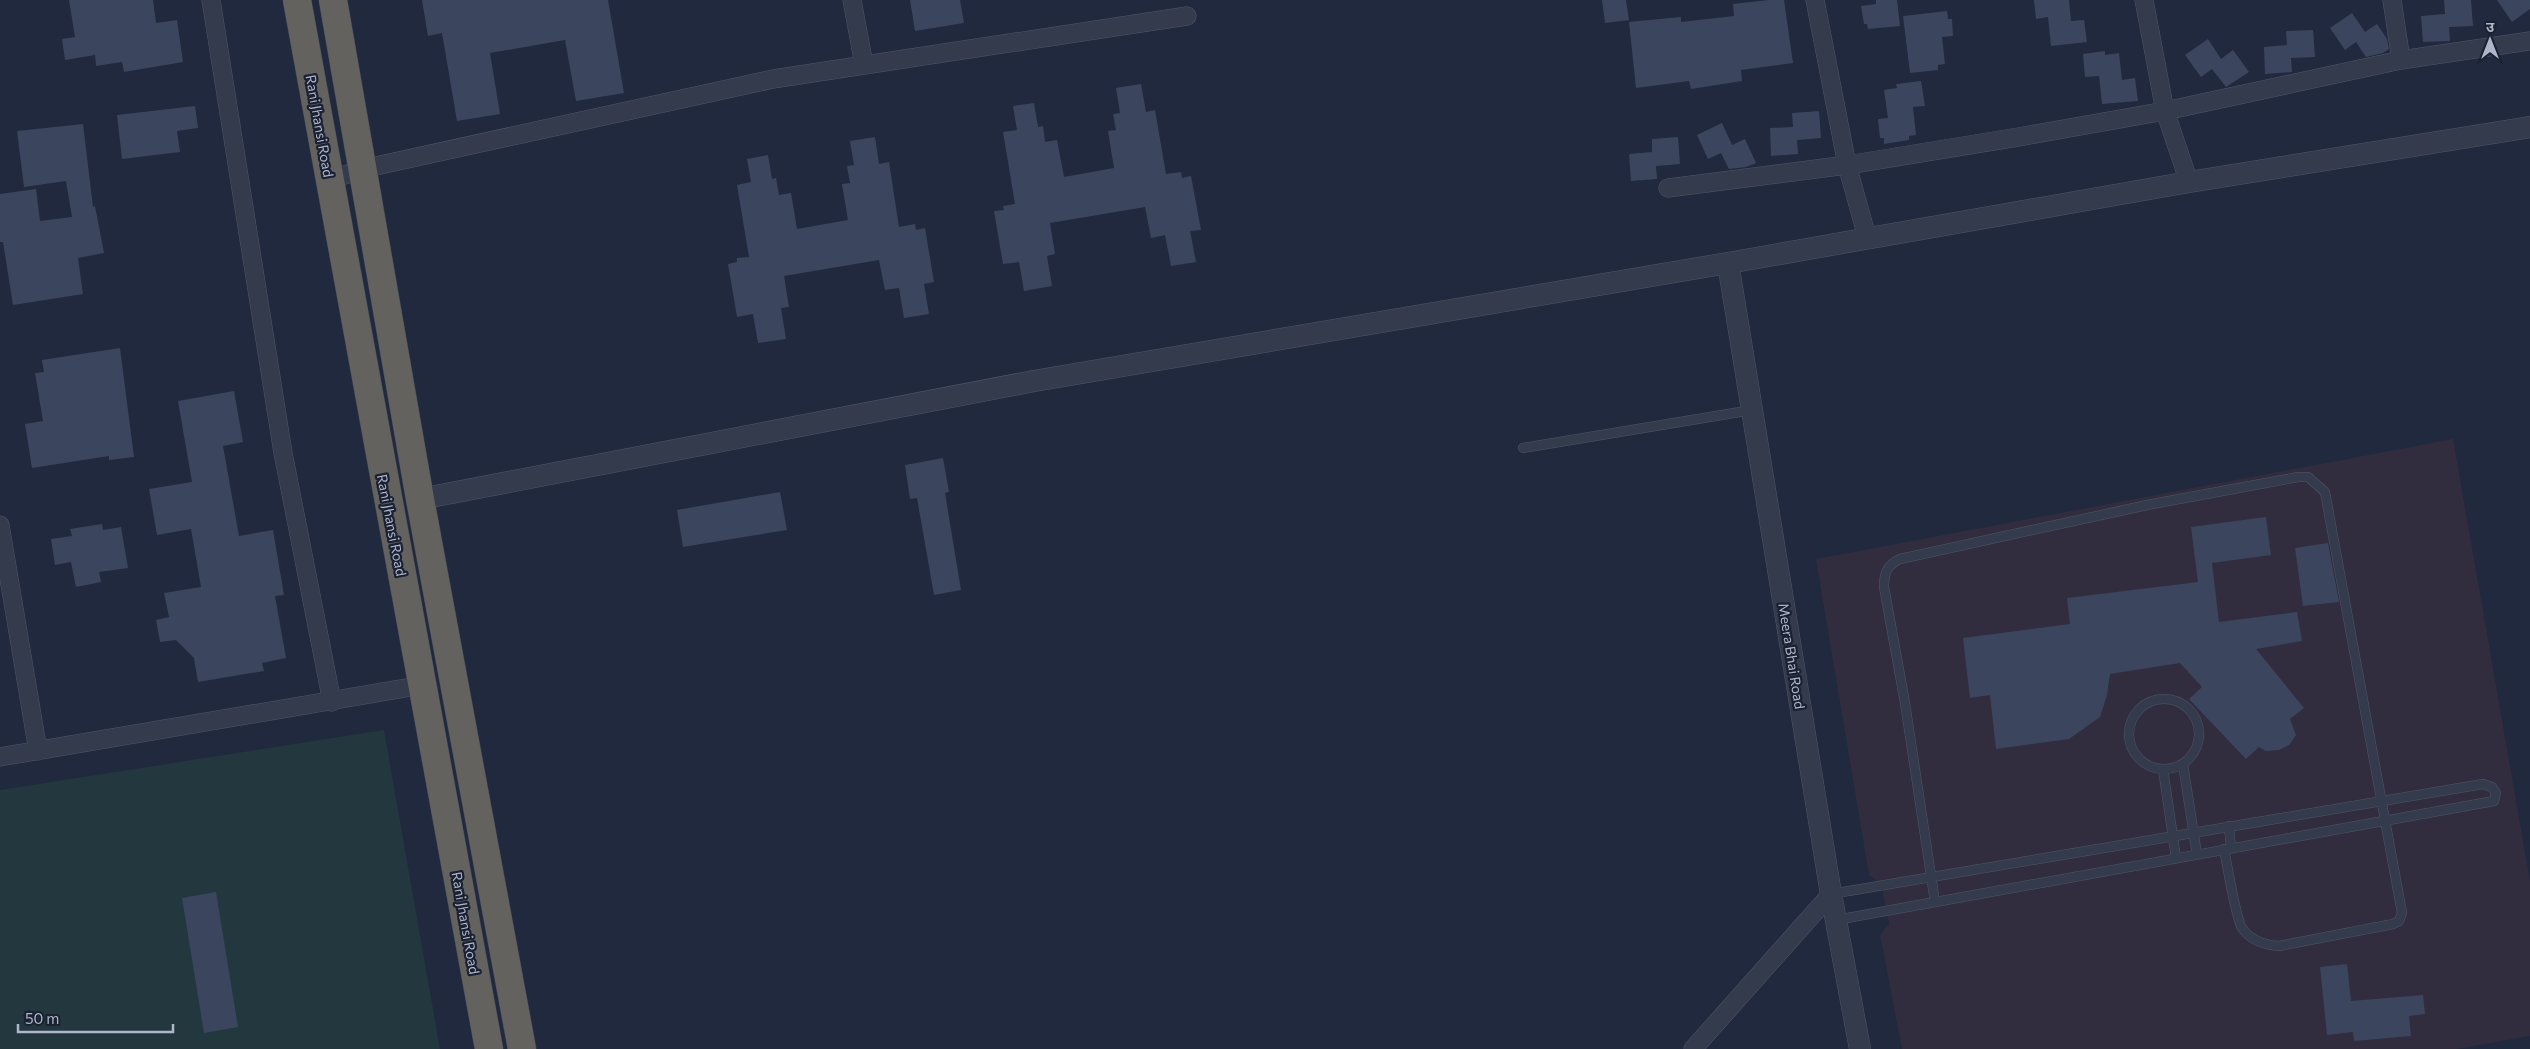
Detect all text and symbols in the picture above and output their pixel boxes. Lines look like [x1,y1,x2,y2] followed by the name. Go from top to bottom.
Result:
[2465,15,2515,65] north arrow
[2486,18,2495,35] text: उ
[303,73,337,179] street label: Rani Jhansi Road
[374,472,410,578] street label: Rani Jhansi Road
[1775,602,1809,710] street label: Meera Bhai Road
[449,870,483,976] street label: Rani Jhansi Road
[18,1002,172,1034] scale bar
[25,1009,59,1027] text: 50 m

